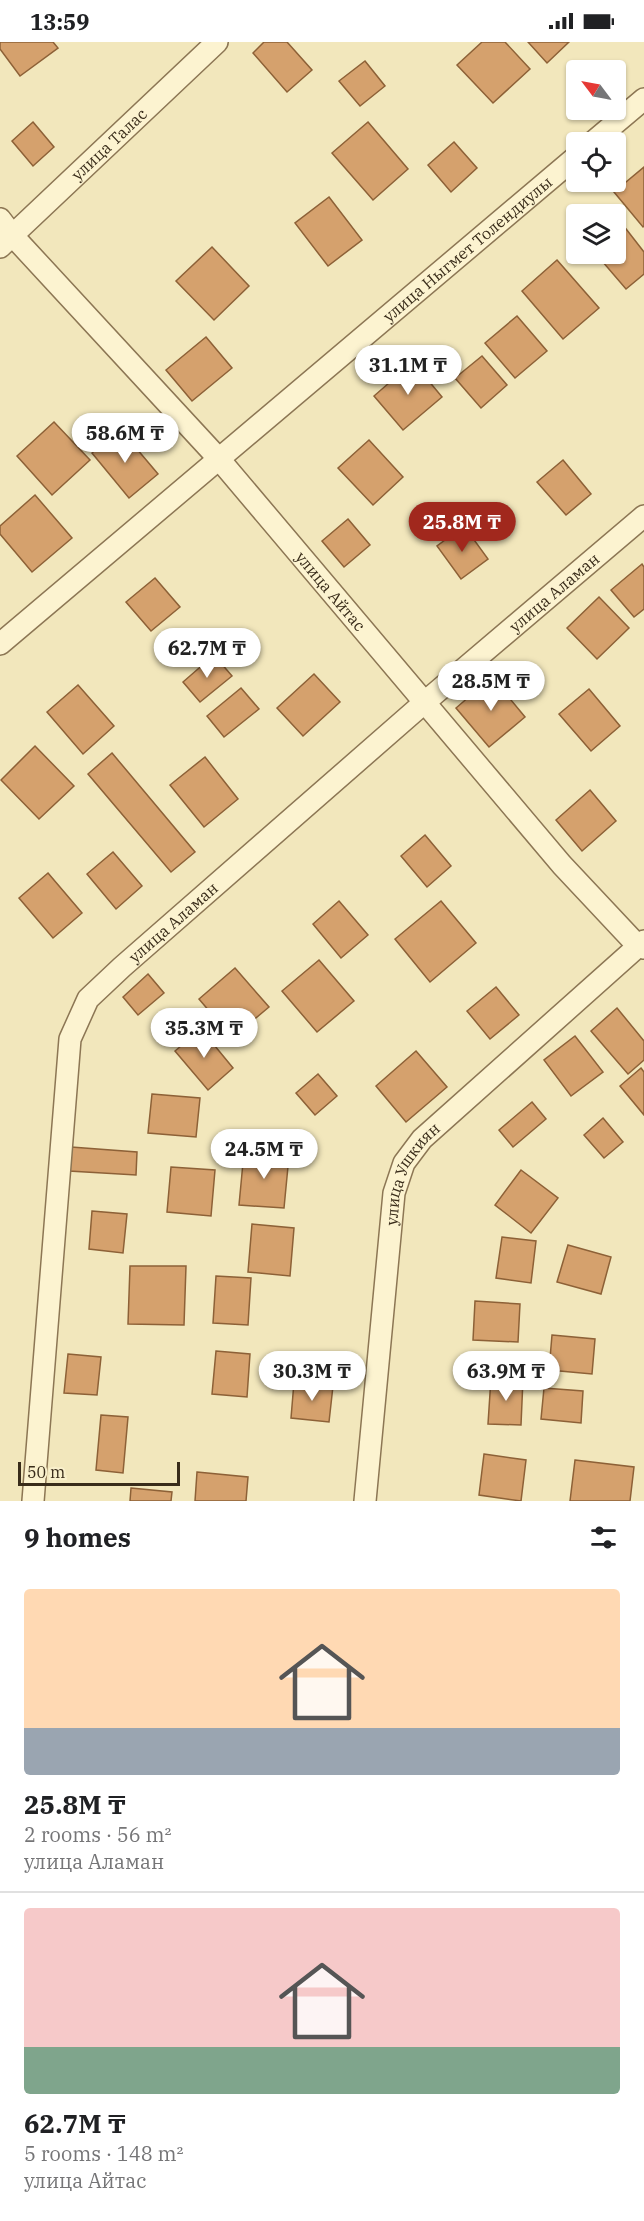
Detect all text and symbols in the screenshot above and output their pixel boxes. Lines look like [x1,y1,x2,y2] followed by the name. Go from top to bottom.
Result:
[30,7,89,36] text: 13:59
[566,60,626,120] north arrow
[566,60,626,264] map controls
[67,104,151,184] street label: улица Талас
[566,132,626,192] button: locate
[379,172,556,326] street label: улица Ныгмет Толендиулы
[566,204,626,264] button: layers
[353,345,463,396] pin: 31.1M ₸
[369,351,447,378] text: 31.1M ₸
[70,413,180,464] pin: 58.6M ₸
[86,419,164,446] text: 58.6M ₸
[407,502,517,553] pin: 25.8M ₸
[423,508,501,535] text: 25.8M ₸
[291,547,370,635] street label: улица Айтас
[505,548,603,636] street label: улица Аламан
[152,628,262,679] pin: 62.7M ₸
[168,634,246,661] text: 62.7M ₸
[436,661,546,712] pin: 28.5M ₸
[452,667,530,694] text: 28.5M ₸
[124,878,222,967] street label: улица Аламан
[149,1008,259,1059] pin: 35.3M ₸
[165,1014,243,1041] text: 35.3M ₸
[381,1118,444,1226] street label: улица Ушкиян
[209,1129,319,1180] pin: 24.5M ₸
[225,1135,303,1162] text: 24.5M ₸
[257,1351,367,1402] pin: 30.3M ₸
[451,1351,561,1402] pin: 63.9M ₸
[273,1357,351,1384] text: 30.3M ₸
[467,1357,545,1384] text: 63.9M ₸
[18,1459,180,1486] scale bar
[27,1462,65,1482] text: 50 m
[24,1520,131,1554] text: 9 homes
[587,1521,620,1554] icon: filters
[268,1628,376,1736] icon: home
[24,1787,126,1821] text: 25.8M ₸
[24,1821,171,1848] text: 2 rooms · 56 m²
[24,1848,164,1875] text: улица Аламан
[268,1947,376,2055] icon: home
[24,2106,126,2140] text: 62.7M ₸
[24,2140,183,2167] text: 5 rooms · 148 m²
[24,2167,147,2194] text: улица Айтас

